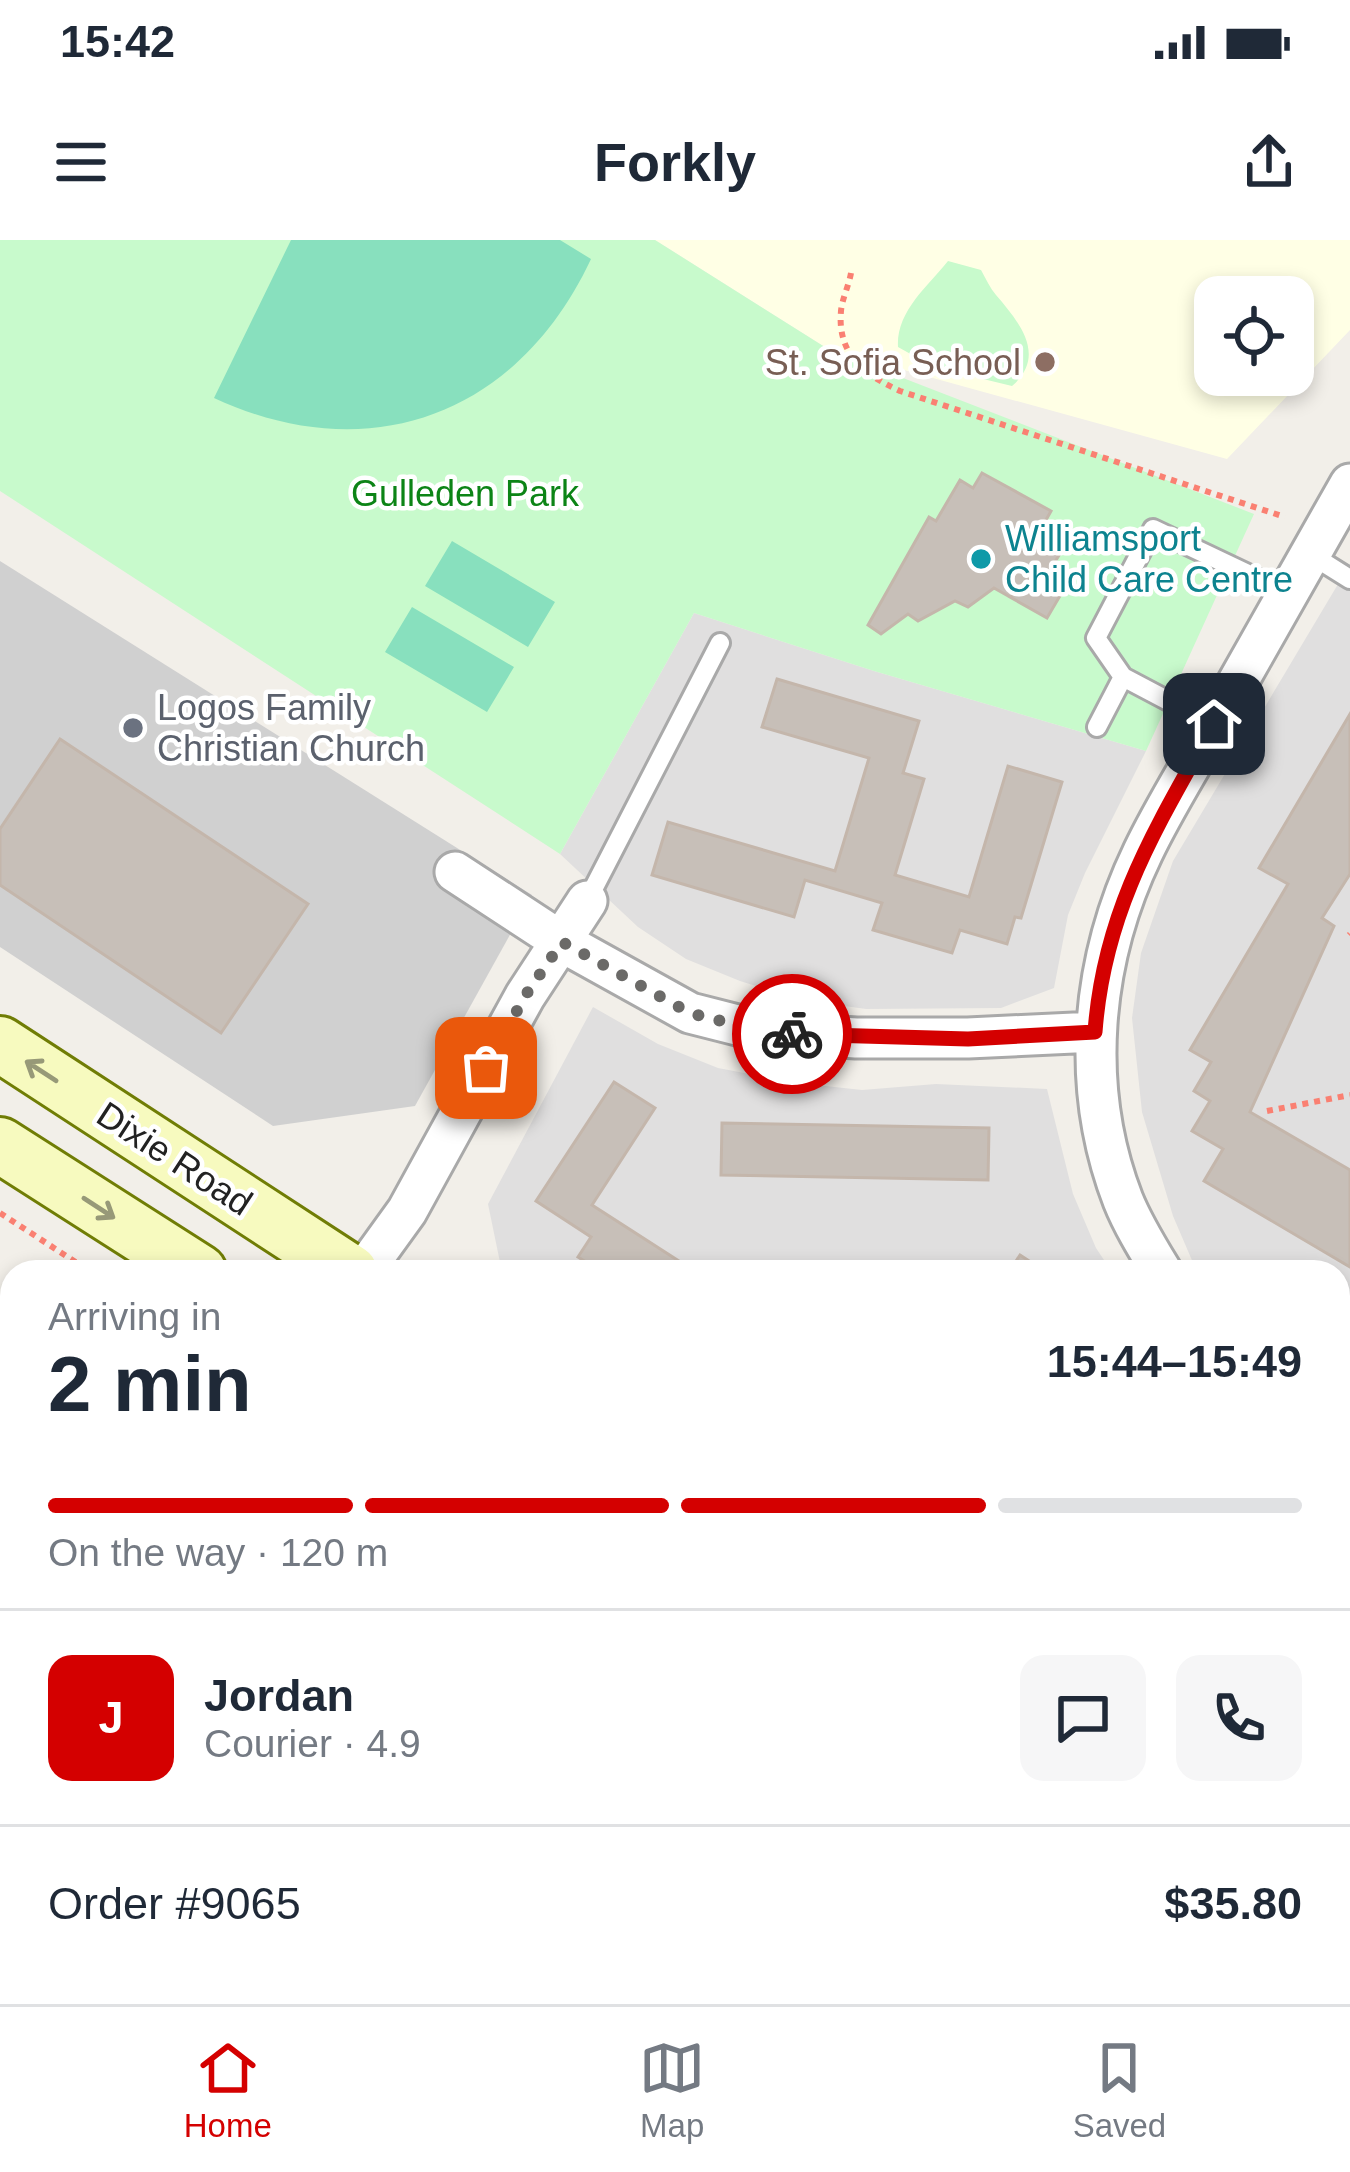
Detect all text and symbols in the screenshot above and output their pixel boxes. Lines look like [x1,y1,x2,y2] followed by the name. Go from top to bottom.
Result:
[60,16,175,67] text: 15:42
[48,129,114,195] icon: menu
[1236,129,1302,195] icon: share
[594,132,756,192] text: Forkly
[1194,276,1314,396] map controls
[1194,276,1314,396] button: locate
[765,342,1021,383] place label: St. Sofia School
[1032,349,1058,375] marker: St. Sofia School
[351,473,580,514] park label: Gulleden Park
[1005,518,1293,600] place label: Williamsport Child Care Centre
[968,546,994,572] marker: Williamsport Child Care Centre
[1163,673,1265,775] pin
[157,687,425,769] place label: Logos Family Christian Church
[1181,691,1247,757] icon: home
[120,715,146,741] marker: Logos Family Christian Church
[732,974,852,1094] courier
[759,1001,825,1067] icon: bike
[435,1017,537,1119] pin
[453,1035,519,1101] icon: bag
[25,1058,59,1083] one-way arrow
[90,1093,260,1224] street label: Dixie Road
[81,1196,115,1220] one-way arrow
[48,1295,221,1338] text: Arriving in
[1047,1336,1302,1387] text: 15:44–15:49
[48,1340,252,1428] text: 2 min
[48,1531,388,1574] text: On the way · 120 m
[1020,1655,1146,1781] button: chat
[1176,1655,1302,1781] button: phone
[204,1670,354,1721] text: Jordan
[98,1692,124,1743] text: J
[204,1722,421,1765] text: Courier · 4.9
[48,1878,301,1929] text: Order #9065
[1164,1878,1302,1929] text: $35.80
[184,2035,272,2145] tab: Home
[639,2035,705,2145] tab: Map
[1073,2035,1166,2145] tab: Saved

